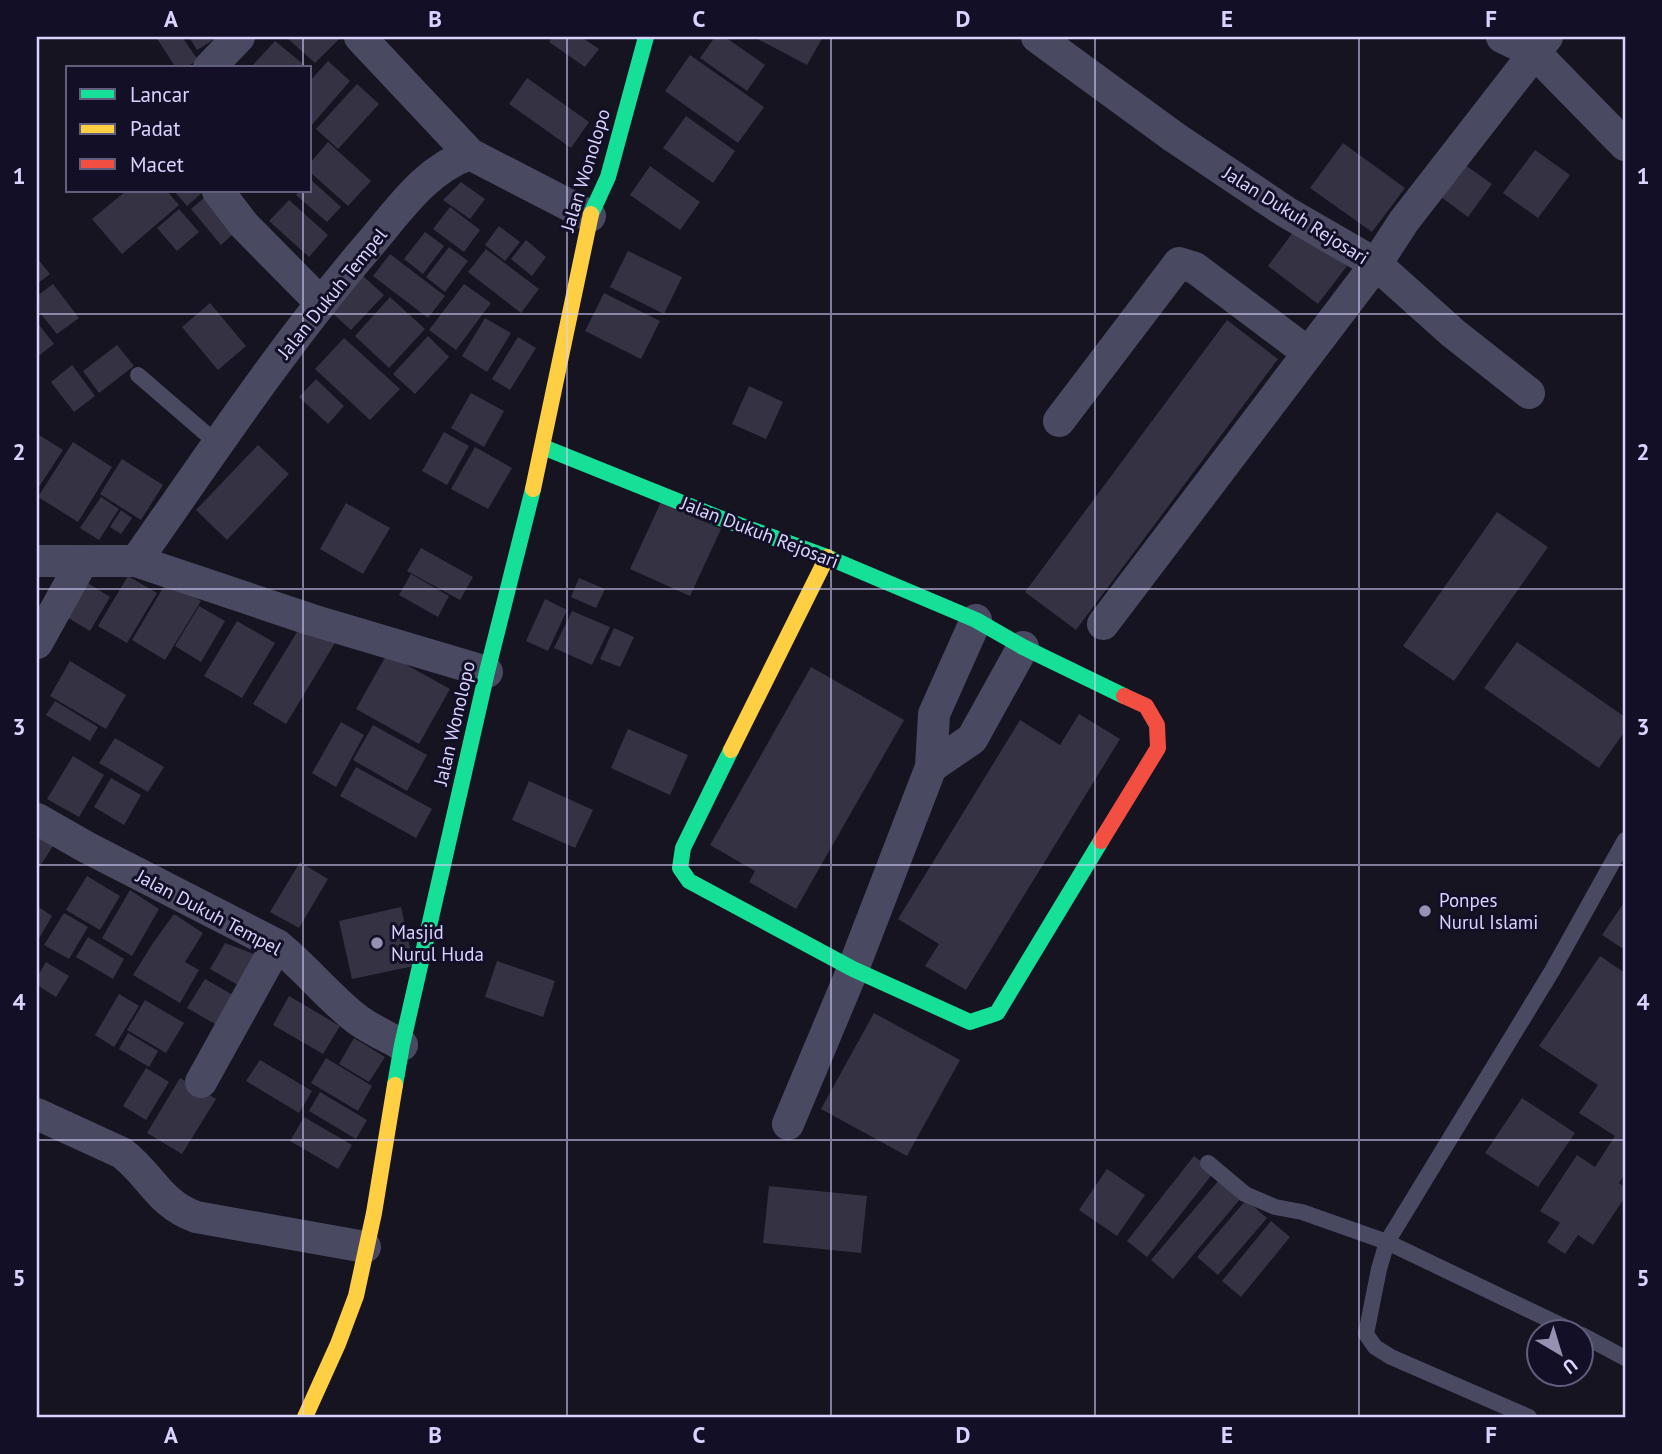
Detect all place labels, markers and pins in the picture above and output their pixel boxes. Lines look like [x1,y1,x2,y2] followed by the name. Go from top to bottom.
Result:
[1439,888,1538,934] place label: Ponpes Nurul Islami
[1417,903,1433,919] marker: Ponpes Nurul Islami
[391,920,484,966] place label: Masjid Nurul Huda
[369,935,385,951] marker: Masjid Nurul Huda

